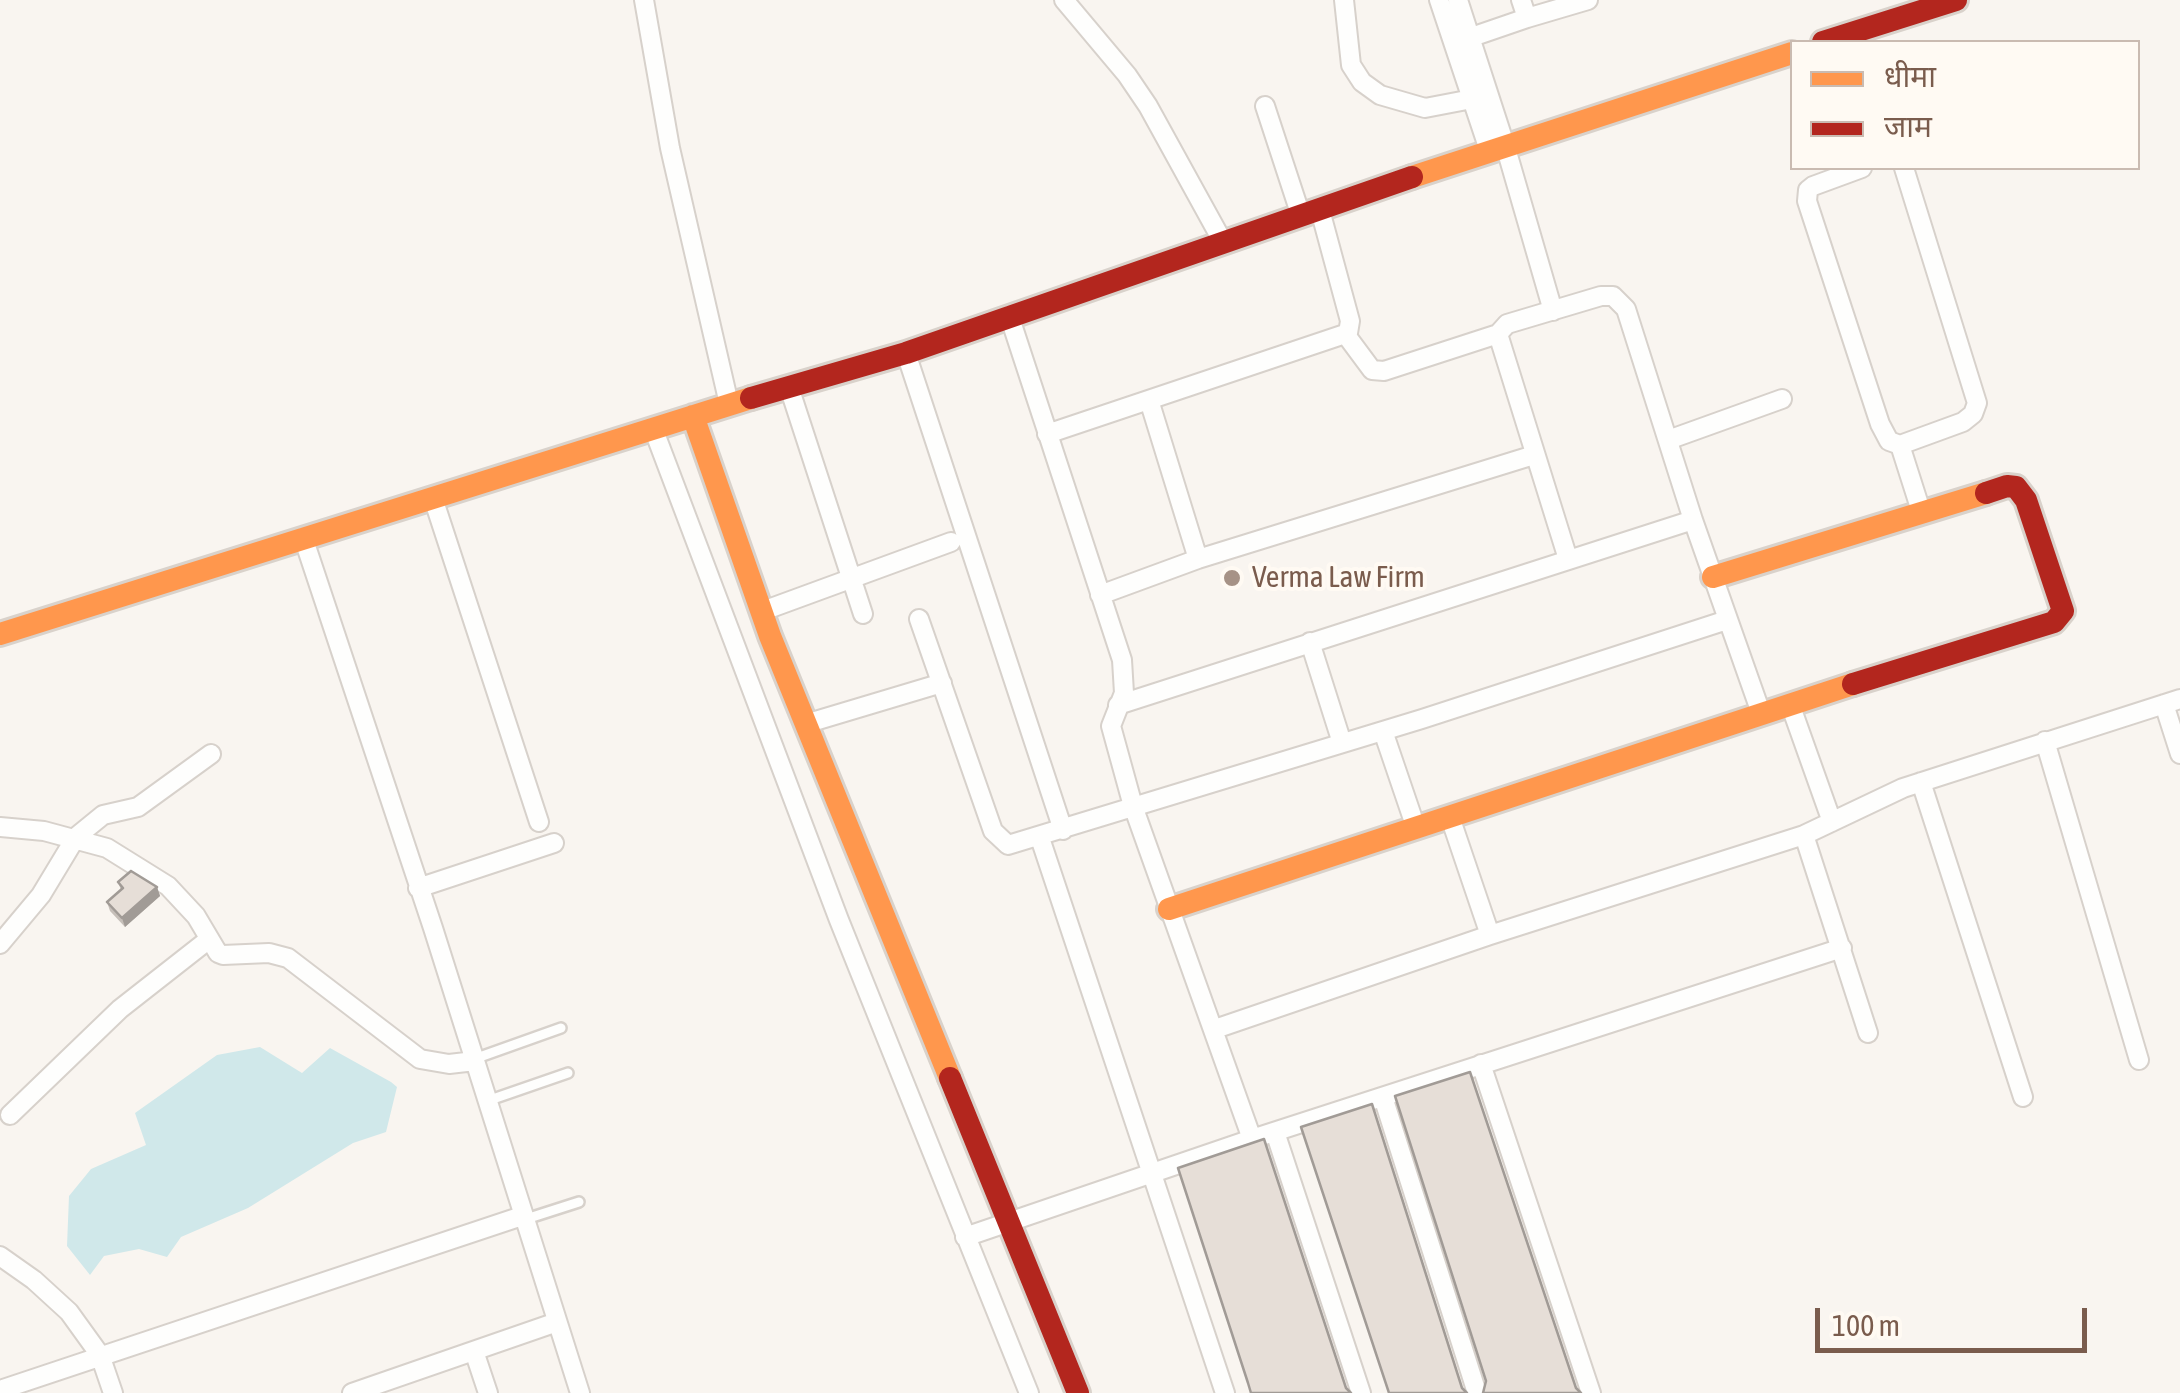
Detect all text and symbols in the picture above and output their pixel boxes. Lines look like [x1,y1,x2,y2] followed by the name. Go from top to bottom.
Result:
[1790,40,2140,170] legend
[1884,59,1936,93] text: धीमा
[1884,109,1932,143] text: जाम
[1252,560,1425,596] place label: Verma Law Firm
[1221,567,1243,589] marker: Verma Law Firm
[1820,1288,2092,1350] scale bar
[1832,1308,1900,1342] text: 100 m

